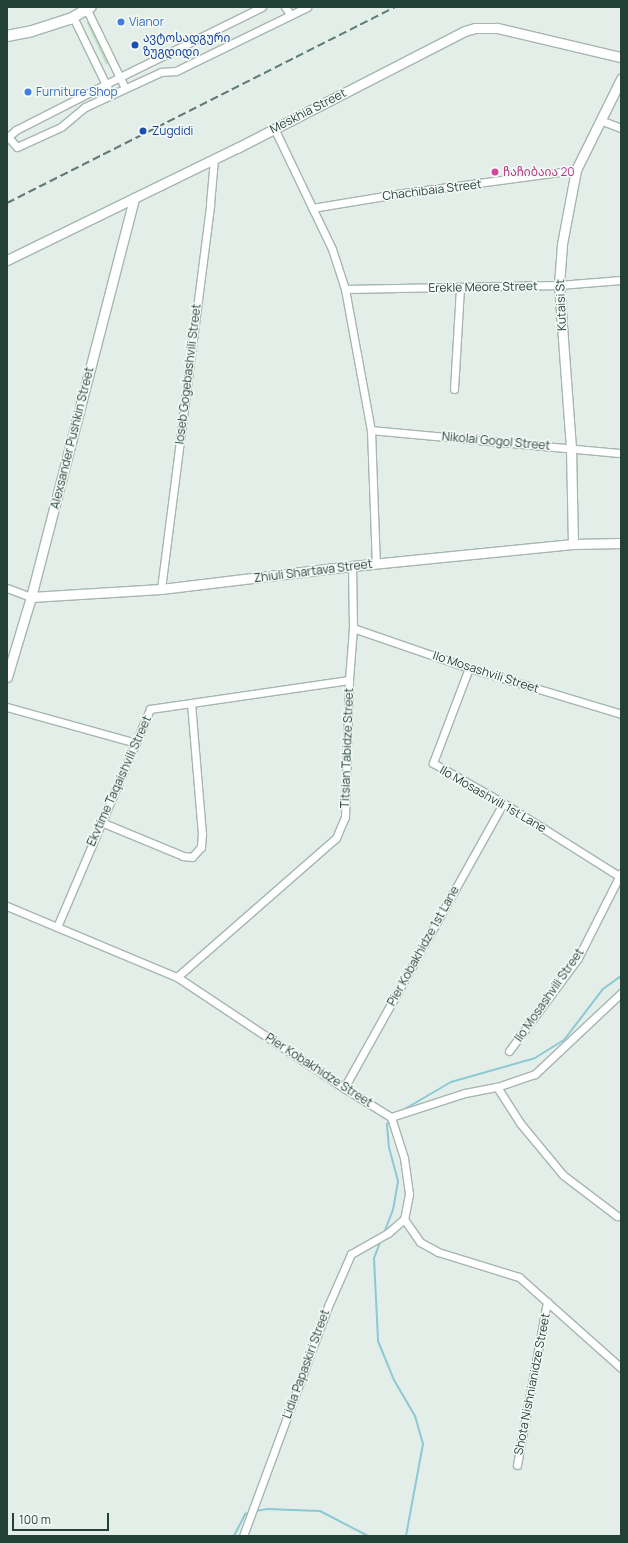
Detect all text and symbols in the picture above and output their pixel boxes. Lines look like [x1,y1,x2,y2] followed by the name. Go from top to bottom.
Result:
[129,15,164,29] place label: Vianor
[116,17,126,27] marker: Vianor
[143,31,230,59] place label: ავტოსადგური ზუგდიდი
[130,40,140,50] marker: ავტოსადგური ზუგდიდი
[36,85,118,99] place label: Furniture Shop
[267,86,349,136] street label: Meskhia Street
[23,87,33,97] marker: Furniture Shop
[152,124,193,138] place label: Zugdidi
[137,125,149,137] marker: Zugdidi
[503,165,575,179] place label: ჩაჩიბაია 20
[490,167,500,177] marker: ჩაჩიბაია 20
[382,177,482,203] street label: Chachibaia Street
[428,279,538,295] street label: Erekle Meore Street
[553,279,569,331] street label: Kutaisi St
[172,303,204,445] street label: Ioseb Gogebashvili Street
[47,366,97,510] street label: Alexsander Pushkin Street
[441,429,551,453] street label: Nikolai Gogol Street
[253,557,373,585] street label: Zhiuli Shartava Street
[431,648,541,696] street label: Ilo Mosashvili Street
[338,687,356,809] street label: Titsian Tabidze Street
[84,714,154,848] street label: Ekvtime Taqaishvili Street
[437,763,549,835] street label: Ilo Mosashvili 1st Lane
[384,884,462,1008] street label: Pier Kobakhidze 1st Lane
[511,946,587,1044] street label: Ilo Mosashvili Street
[263,1030,375,1110] street label: Pier Kobakhidze Street
[280,1307,332,1421] street label: Lidia Papaskiri Street
[511,1312,553,1456] street label: Shota Nishnianidze Street
[14,1505,111,1531] scale bar
[19,1511,51,1528] text: 100 m

